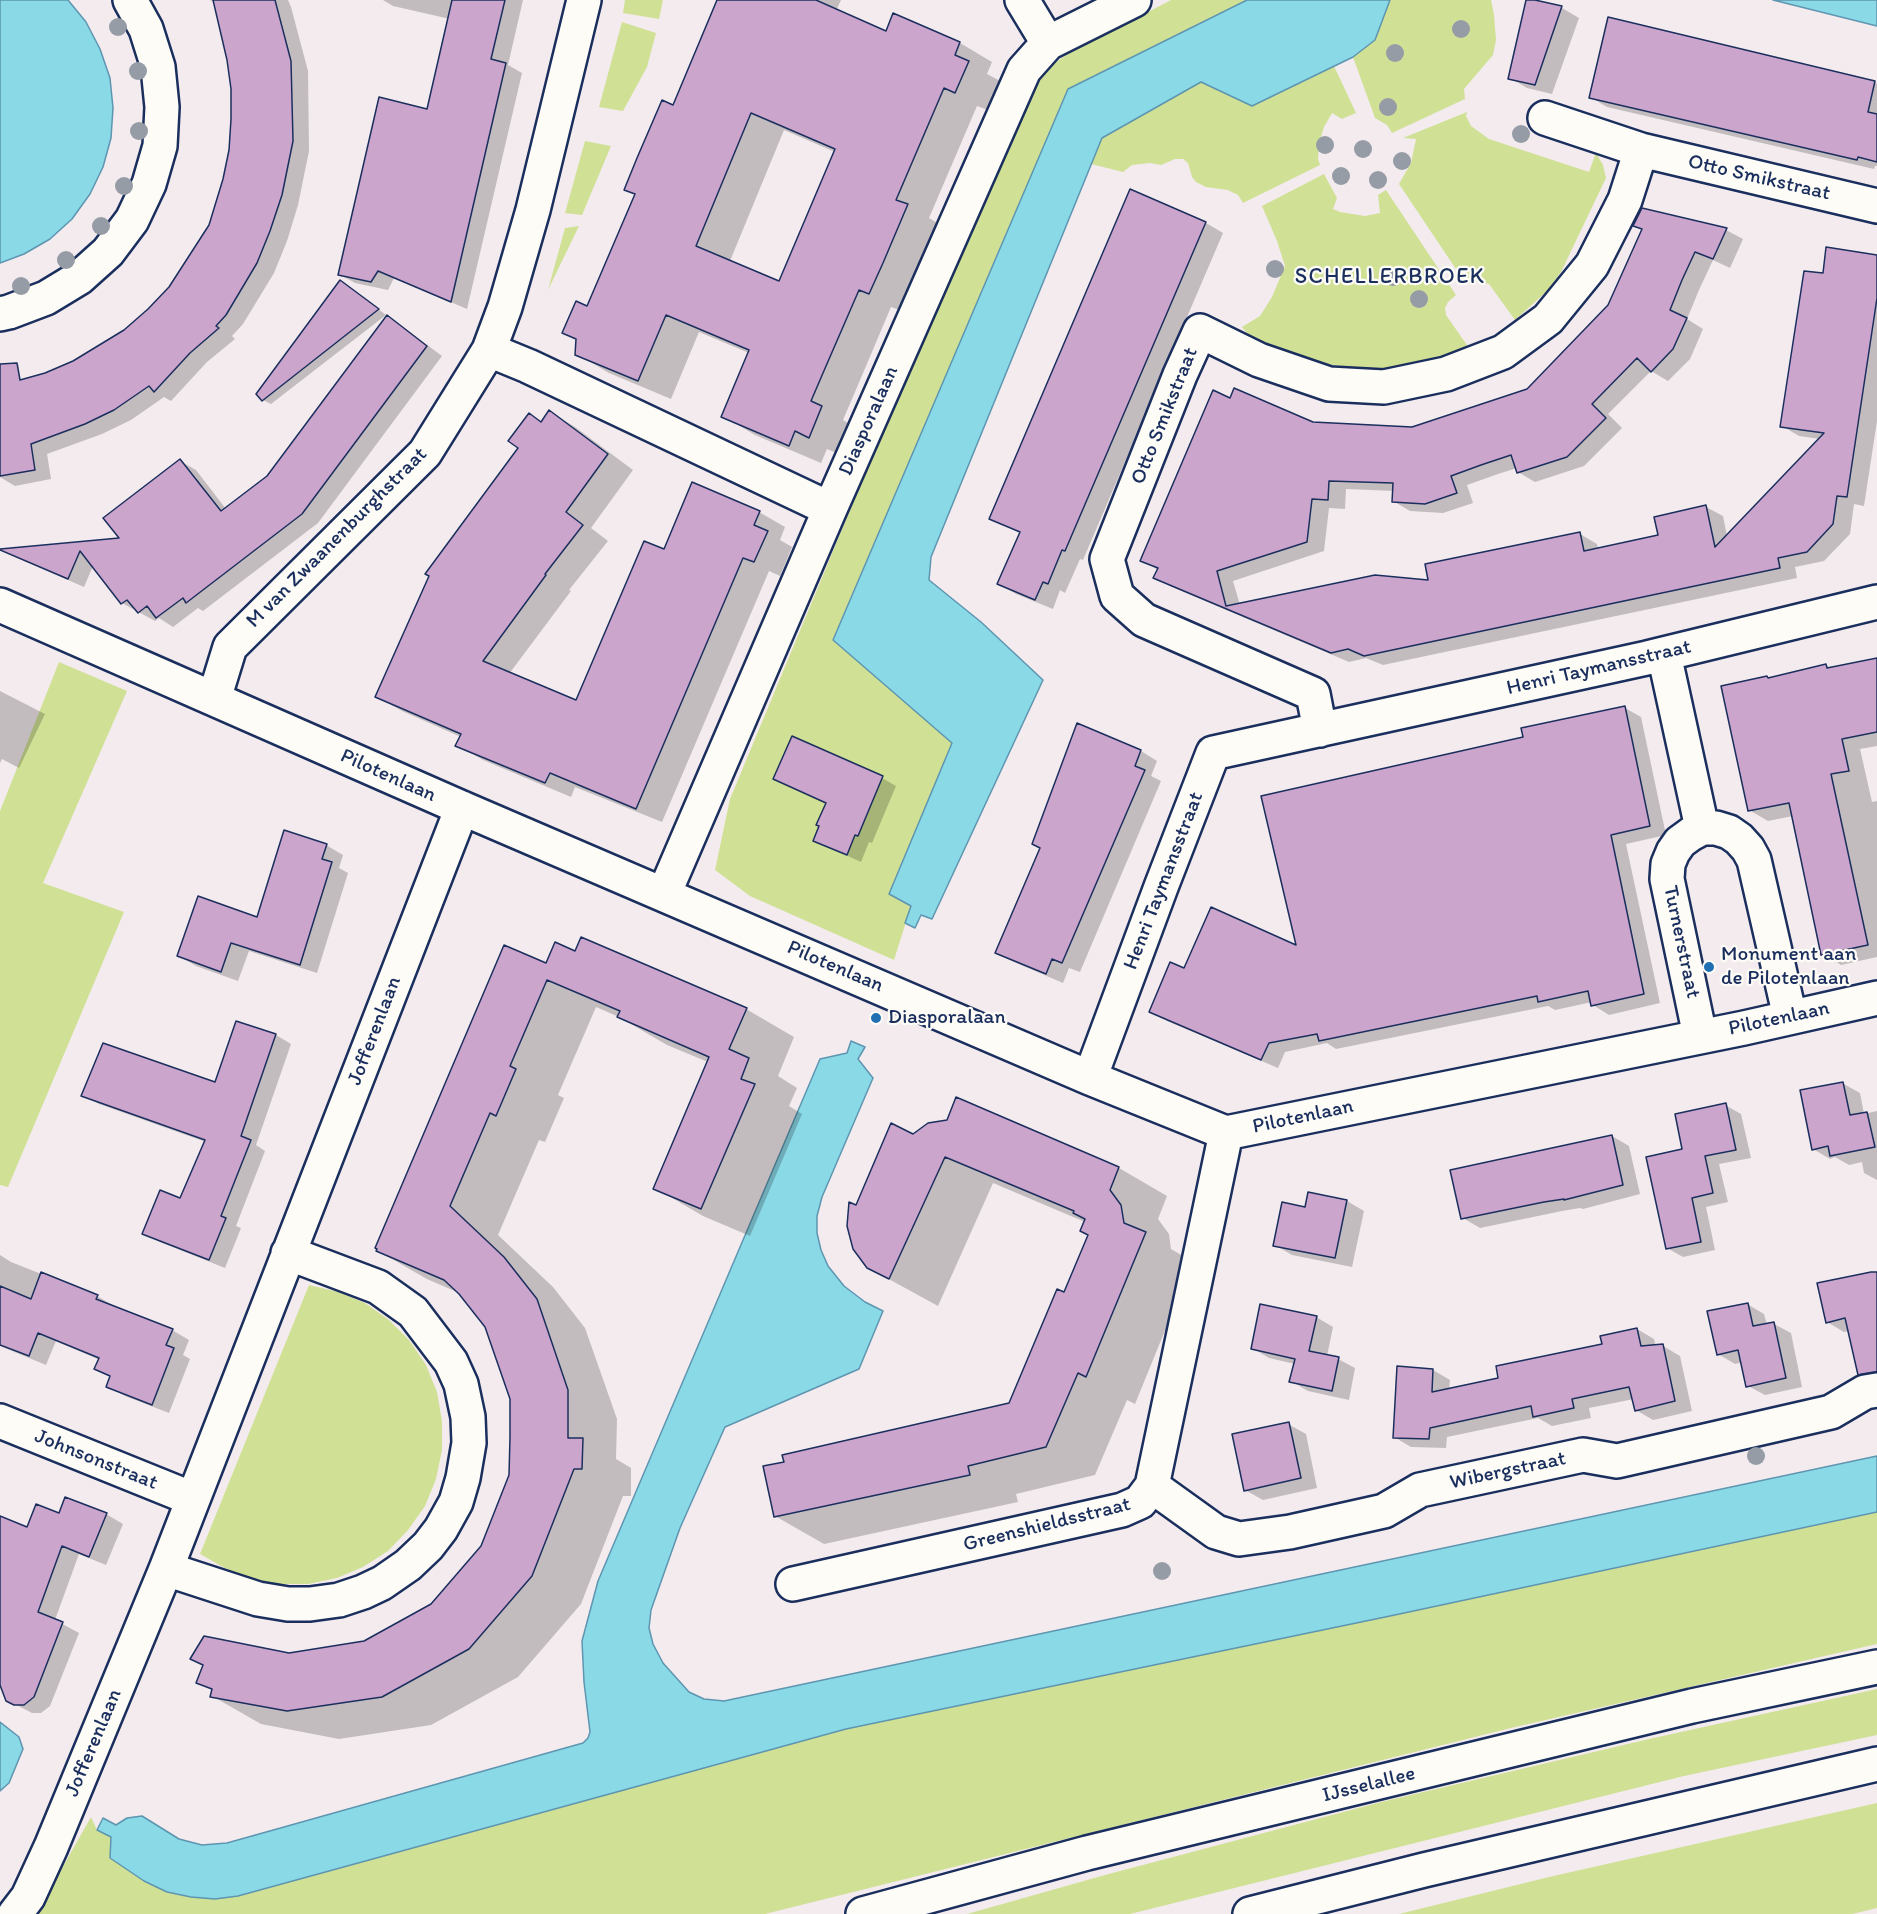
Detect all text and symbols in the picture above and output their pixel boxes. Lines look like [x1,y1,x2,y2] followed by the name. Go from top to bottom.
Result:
[1685,149,1833,207] street label: Otto Smikstraat
[1294,264,1486,290] district label: SCHELLERBROEK
[1126,344,1204,488] street label: Otto Smikstraat
[834,362,904,480] street label: Diasporalaan
[241,442,433,634] street label: M van Zwaanenburghstraat
[1504,635,1694,701] street label: Henri Taymansstraat
[336,744,440,808] street label: Pilotenlaan
[1118,788,1210,974] street label: Henri Taymansstraat
[1657,883,1705,1001] street label: Turnerstraat
[783,935,887,999] street label: Pilotenlaan
[1721,942,1856,992] place label: Monument aan de Pilotenlaan
[1702,960,1716,974] marker: Monument aan de Pilotenlaan
[343,973,407,1089] street label: Jofferenlaan
[1726,996,1832,1042] street label: Pilotenlaan
[888,1005,1006,1031] place label: Diasporalaan
[869,1011,883,1025] marker: Diasporalaan
[1250,1094,1356,1140] street label: Pilotenlaan
[31,1424,161,1496] street label: Johnsonstraat
[1448,1446,1568,1496] street label: Wibergstraat
[961,1492,1133,1558] street label: Greenshieldsstraat
[60,1685,128,1801] street label: Jofferenlaan
[1320,1761,1418,1809] street label: IJsselallee

